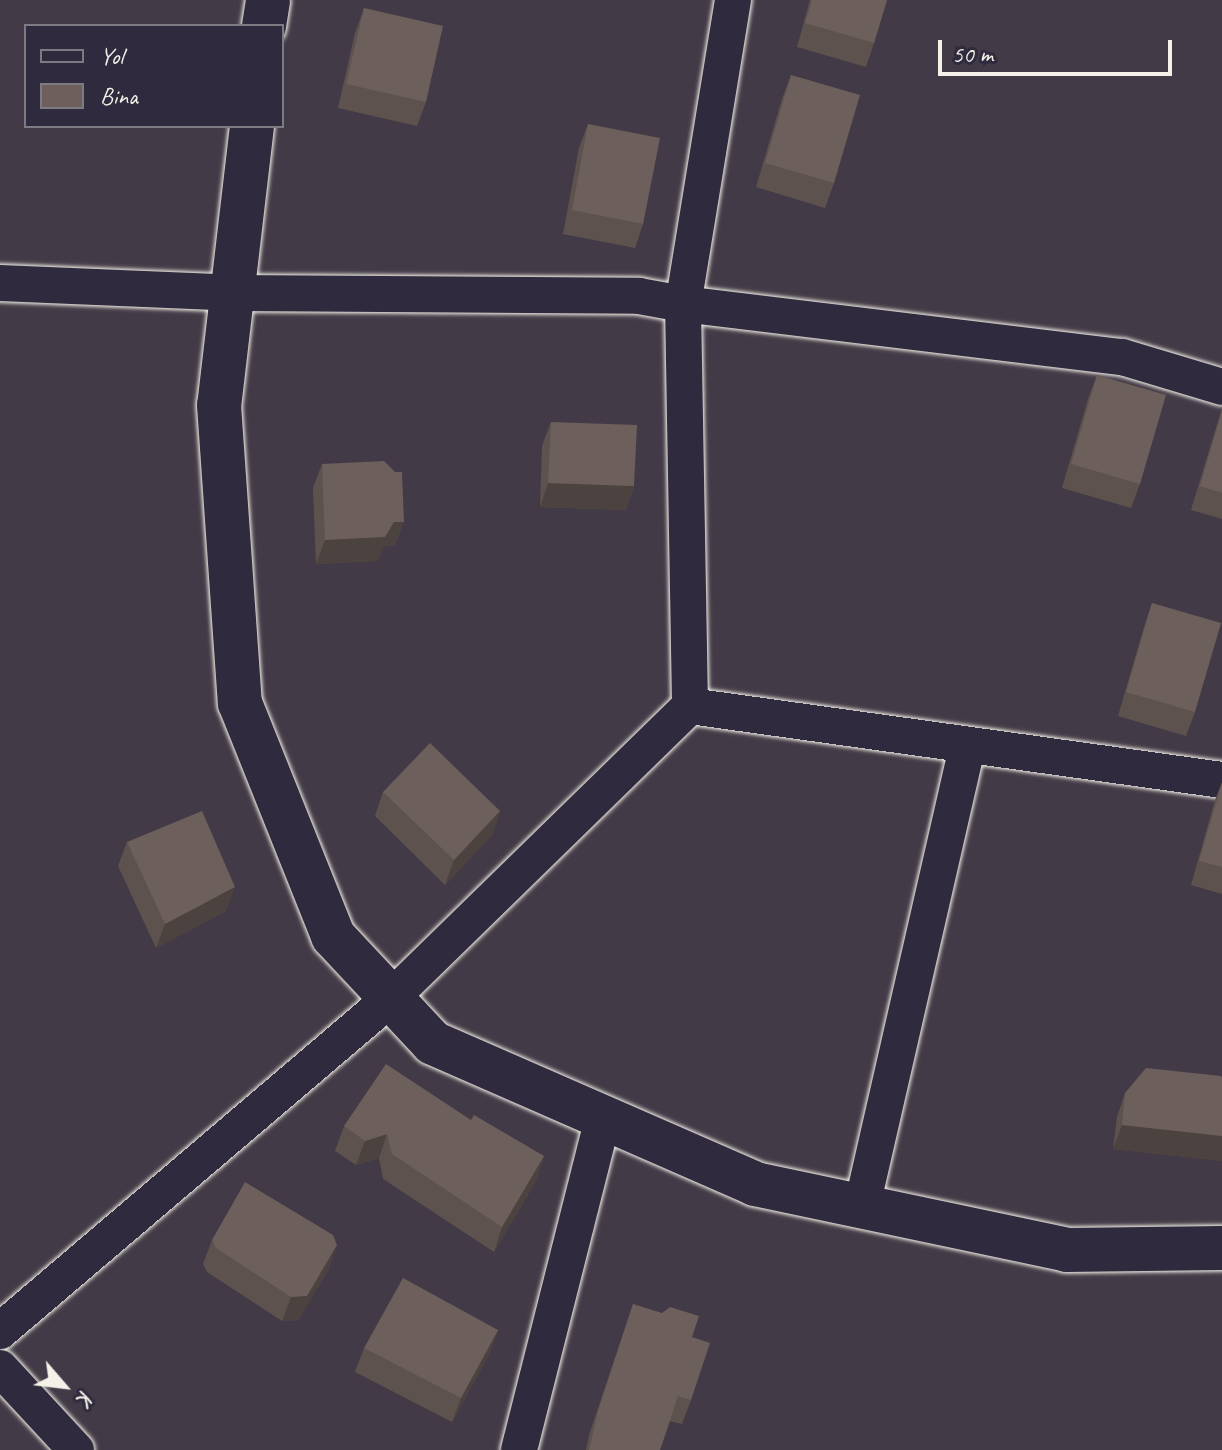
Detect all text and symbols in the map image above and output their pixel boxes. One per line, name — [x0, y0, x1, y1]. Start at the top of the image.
legend — [24, 24, 284, 128]
scale bar — [942, 24, 1176, 74]
text: 50 m — [952, 39, 993, 69]
text: Yol — [100, 41, 123, 71]
text: Bina — [100, 81, 138, 111]
north arrow — [24, 1346, 104, 1426]
text: K — [70, 1386, 100, 1409]

